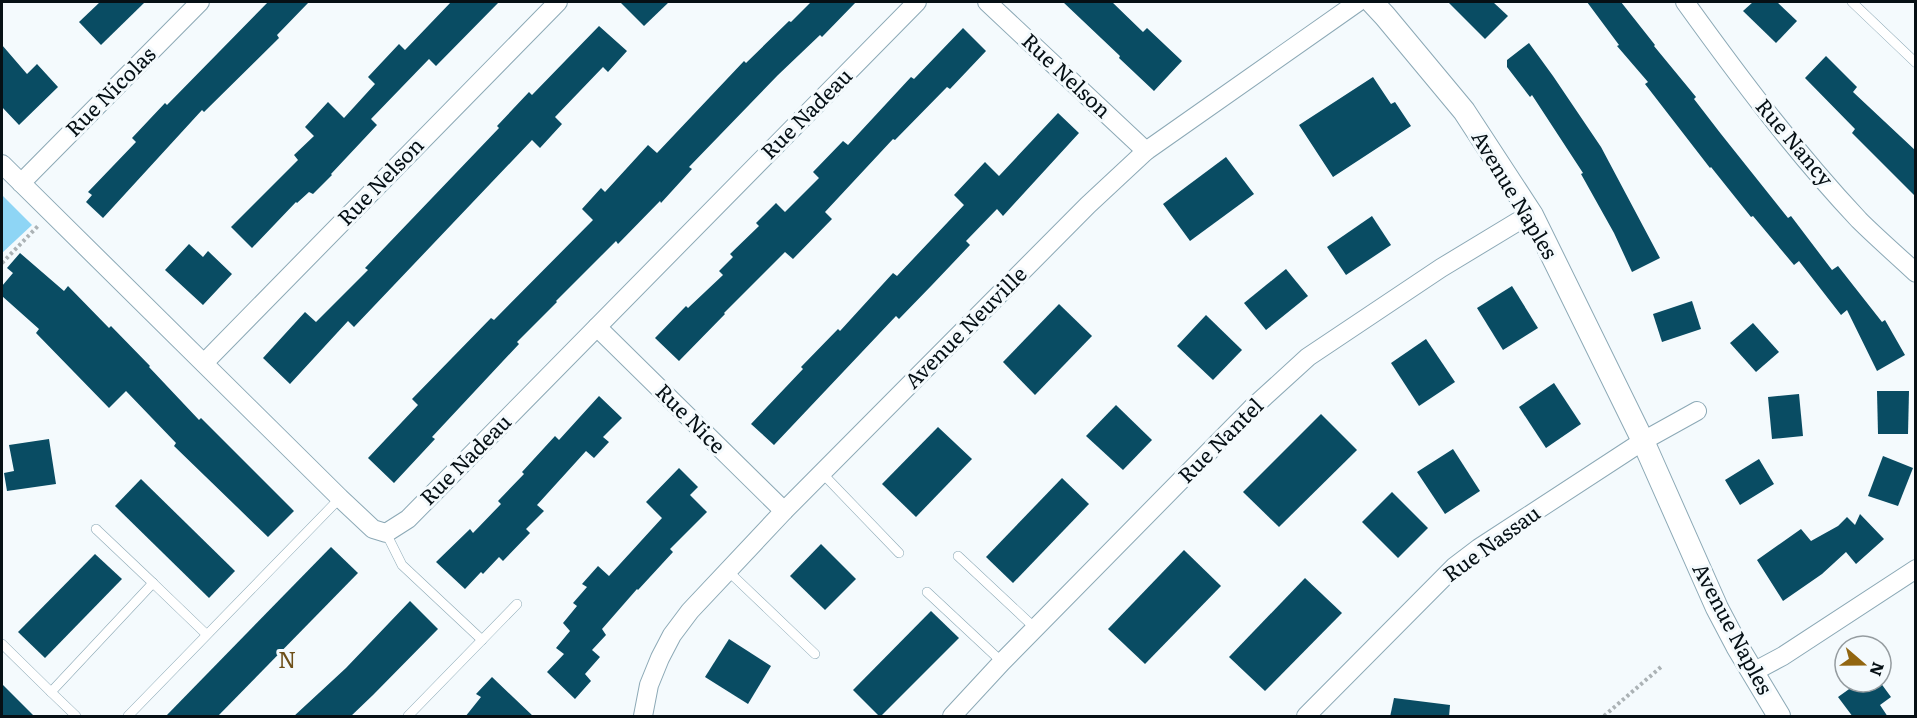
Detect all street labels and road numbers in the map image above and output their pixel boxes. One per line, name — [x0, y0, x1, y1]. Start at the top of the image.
street label: Rue Nelson — [1016, 25, 1119, 124]
street label: Rue Nicolas — [57, 38, 161, 142]
street label: Rue Nadeau — [753, 60, 858, 165]
street label: Rue Nancy — [1750, 91, 1843, 193]
street label: Avenue Naples — [1465, 124, 1567, 264]
street label: Rue Nelson — [329, 129, 429, 231]
street label: Avenue Neuville — [896, 258, 1033, 394]
street label: Rue Nice — [650, 375, 734, 459]
street label: Rue Nantel — [1170, 390, 1269, 489]
street label: Rue Nadeau — [412, 406, 517, 511]
street label: Rue Nassau — [1436, 496, 1546, 588]
street label: Avenue Naples — [1686, 557, 1782, 699]

